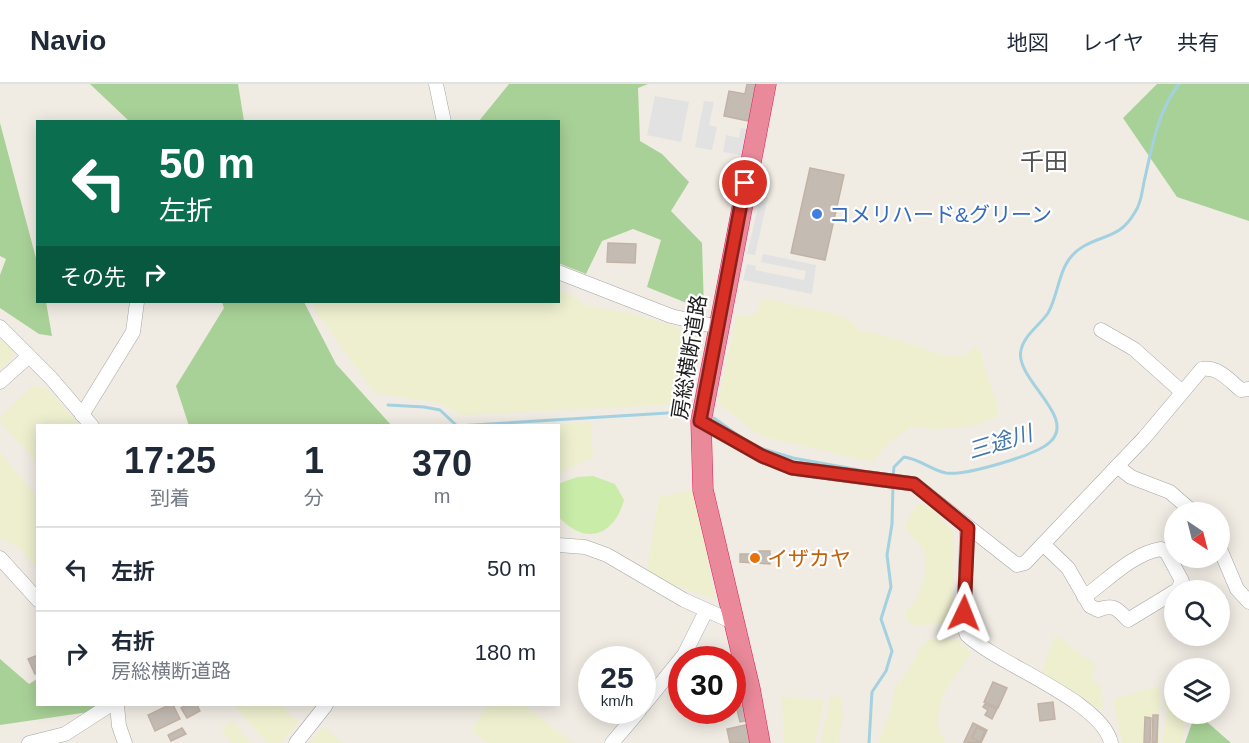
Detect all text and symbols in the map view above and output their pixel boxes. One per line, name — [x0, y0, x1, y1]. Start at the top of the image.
text: Navio — [30, 25, 106, 56]
text: 地図 — [1007, 31, 1049, 54]
text: レイヤ — [1082, 31, 1144, 54]
text: 共有 — [1177, 31, 1219, 54]
text: 50 m — [159, 140, 255, 187]
icon: left — [60, 144, 138, 222]
district label: 千田 — [1020, 148, 1068, 175]
pin — [719, 157, 770, 208]
icon: arrive — [728, 166, 761, 199]
text: 左折 — [159, 196, 213, 226]
place label: コメリハード&グリーン — [829, 203, 1052, 226]
marker: コメリハード&グリーン — [810, 207, 824, 221]
icon: right — [138, 258, 171, 291]
text: その先 — [60, 265, 126, 290]
street label: 房総横断道路 — [668, 293, 710, 421]
water label: 三途川 — [965, 420, 1037, 464]
text: 17:25 — [124, 440, 216, 481]
text: 1 — [304, 440, 324, 481]
text: 370 — [412, 443, 472, 484]
text: m — [434, 485, 450, 507]
text: 到着 — [150, 487, 190, 509]
text: 分 — [304, 487, 324, 509]
north arrow — [1164, 502, 1230, 568]
map controls — [1164, 502, 1230, 724]
place label: イザカヤ — [767, 547, 851, 570]
marker: イザカヤ — [748, 551, 762, 565]
icon: left — [60, 553, 93, 586]
text: 50 m — [487, 556, 536, 581]
text: 左折 — [111, 559, 155, 584]
button: search — [1164, 580, 1230, 646]
position arrow — [932, 581, 996, 645]
text: 右折 — [111, 629, 155, 654]
icon: right — [60, 637, 93, 670]
text: 180 m — [475, 640, 536, 665]
speed limit sign: 30 — [668, 646, 746, 724]
button: layers — [1164, 658, 1230, 724]
text: 房総横断道路 — [111, 660, 231, 682]
text: 25 — [600, 661, 634, 694]
text: km/h — [601, 692, 633, 709]

